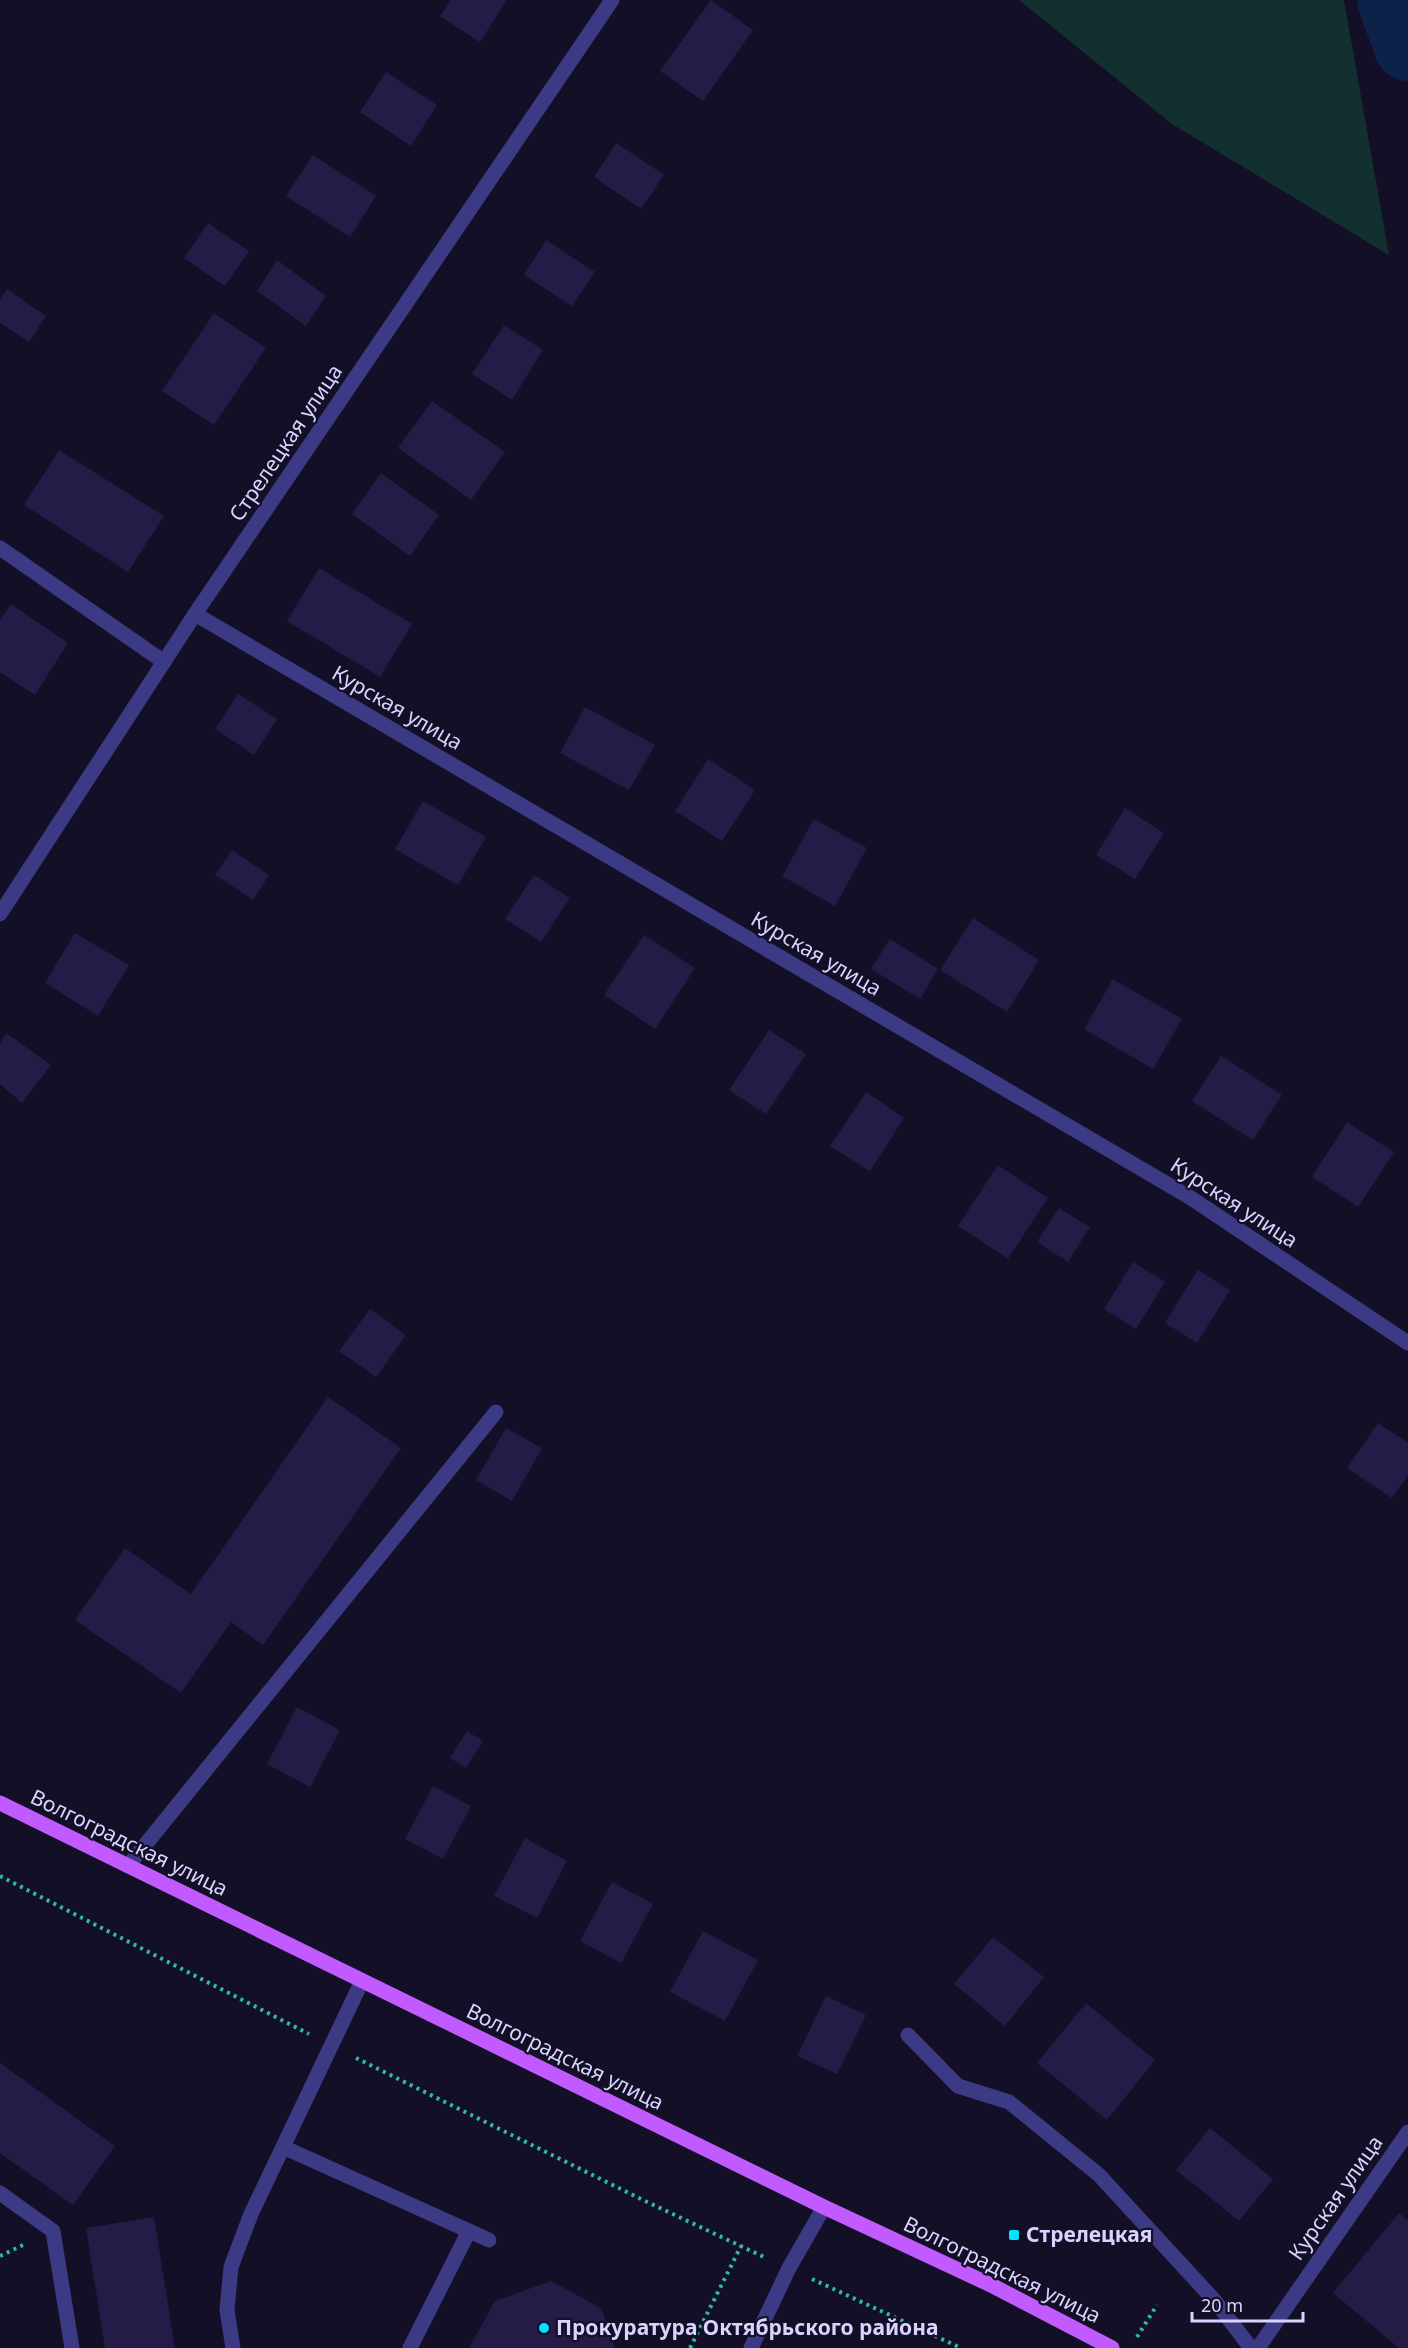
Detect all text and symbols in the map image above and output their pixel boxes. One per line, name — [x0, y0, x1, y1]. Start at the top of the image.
street label: Стрелецкая улица — [222, 358, 348, 526]
street label: Курская улица — [327, 658, 468, 756]
street label: Курская улица — [746, 904, 887, 1002]
street label: Курская улица — [1166, 1151, 1303, 1254]
street label: Волгоградская улица — [26, 1782, 233, 1902]
street label: Волгоградская улица — [462, 1996, 669, 2116]
street label: Курская улица — [1282, 2129, 1389, 2265]
street label: Волгоградская улица — [899, 2209, 1106, 2329]
place label: Стрелецкая — [1026, 2220, 1152, 2248]
marker: Стрелецкая — [1007, 2228, 1021, 2242]
scale bar — [1192, 2285, 1303, 2323]
text: 20 m — [1201, 2293, 1243, 2317]
place label: Прокуратура Октябрьского района — [556, 2313, 938, 2341]
marker: Прокуратура Октябрьского района — [537, 2321, 551, 2335]

